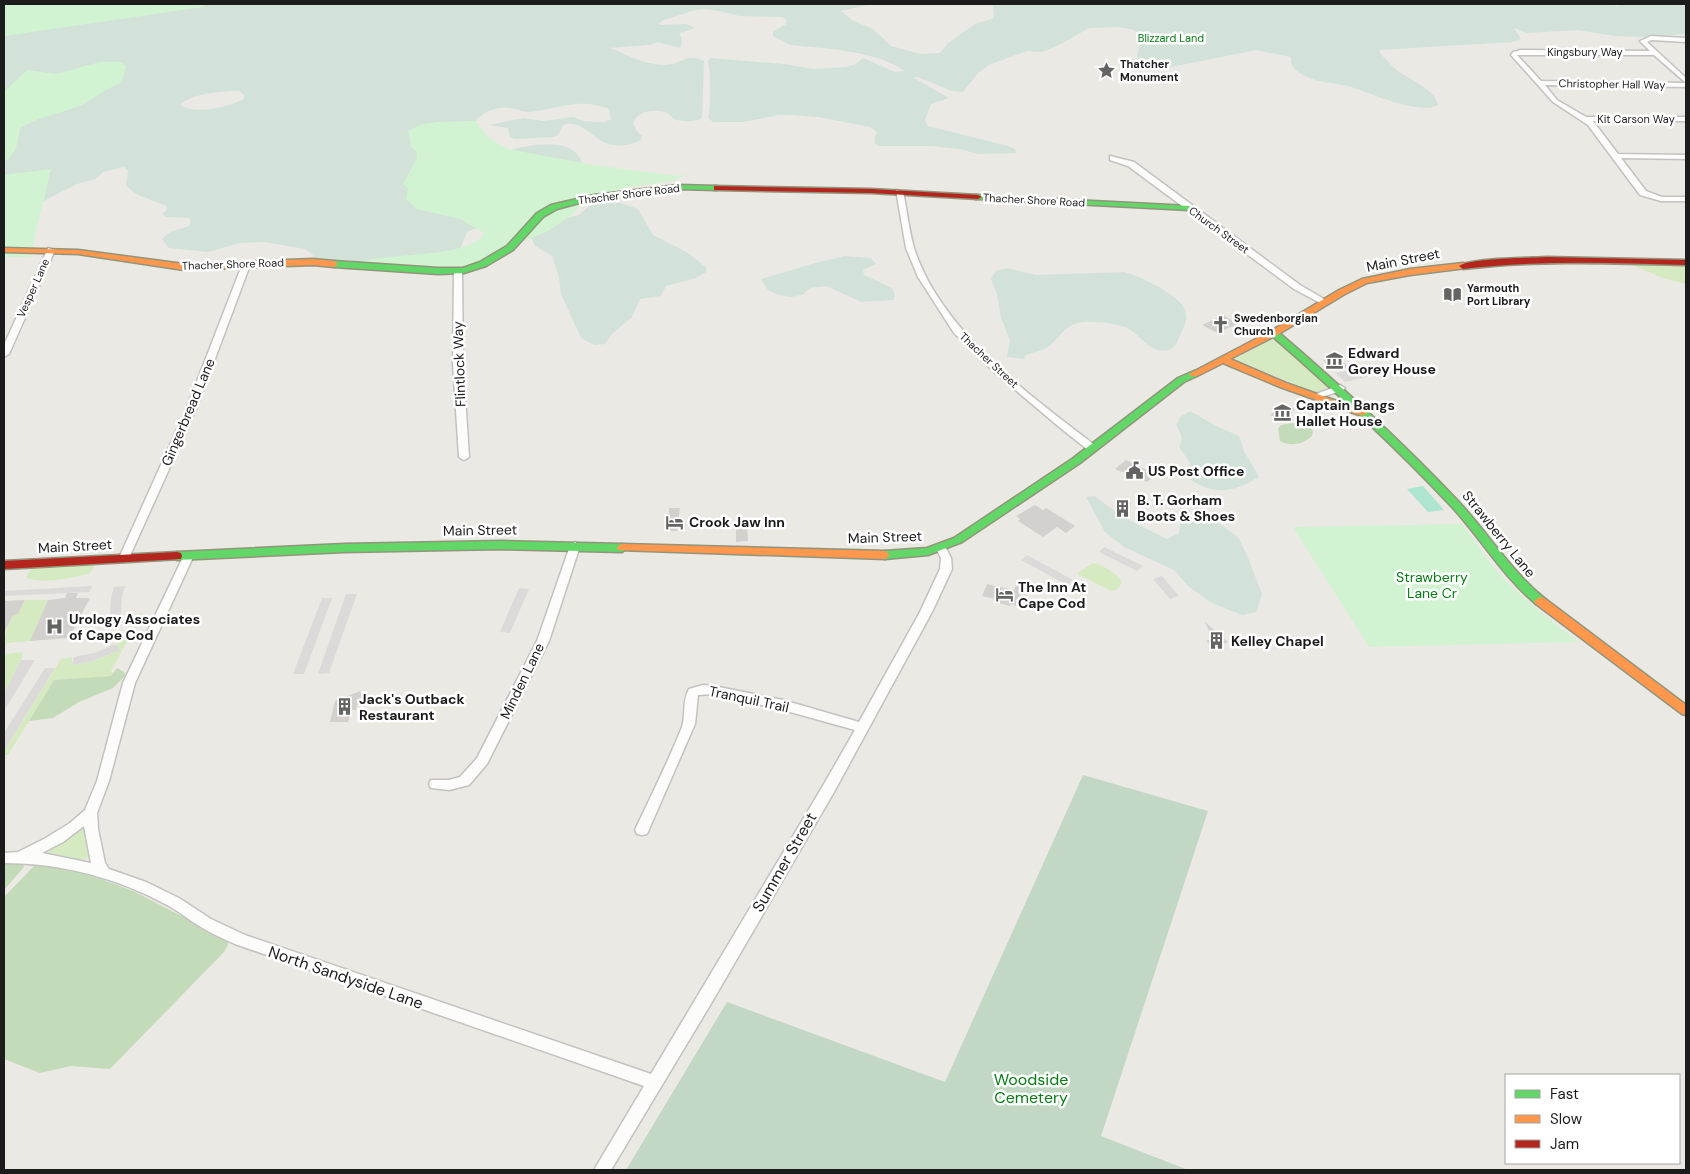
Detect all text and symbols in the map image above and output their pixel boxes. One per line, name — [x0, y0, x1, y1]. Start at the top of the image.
park label: Blizzard Land — [1138, 31, 1204, 45]
street label: Kingsbury Way — [1547, 45, 1623, 59]
place label: Thatcher Monument — [1120, 57, 1179, 84]
place icon: Thatcher Monument — [1096, 60, 1116, 80]
street label: Christopher Hall Way — [1559, 76, 1665, 92]
street label: Kit Carson Way — [1597, 112, 1675, 126]
street label: Thacher Shore Road — [577, 181, 681, 207]
street label: Thacher Shore Road — [983, 190, 1086, 210]
street label: Church Street — [1186, 203, 1252, 257]
street label: Main Street — [1365, 244, 1441, 276]
street label: Thacher Shore Road — [182, 255, 284, 273]
street label: Vesper Lane — [14, 256, 52, 320]
place label: Yarmouth Port Library — [1467, 281, 1531, 308]
library icon: Yarmouth Port Library — [1443, 284, 1463, 304]
place label: Swedenborgian Church — [1234, 311, 1318, 338]
church icon: Swedenborgian Church — [1210, 314, 1230, 334]
street label: Flintlock Way — [449, 321, 469, 407]
street label: Thacher Street — [957, 329, 1021, 391]
place label: Edward Gorey House — [1348, 344, 1436, 378]
museum icon: Edward Gorey House — [1324, 351, 1344, 371]
street label: Gingerbread Lane — [157, 355, 219, 469]
place label: Captain Bangs Hallet House — [1296, 396, 1395, 430]
museum icon: Captain Bangs Hallet House — [1272, 403, 1292, 423]
public building icon: US Post Office — [1124, 461, 1144, 481]
place label: US Post Office — [1148, 462, 1244, 480]
street label: Strawberry Lane — [1458, 487, 1540, 581]
place label: B. T. Gorham Boots & Shoes — [1137, 491, 1235, 525]
building icon: B. T. Gorham Boots & Shoes — [1113, 498, 1133, 518]
hotel icon: Crook Jaw Inn — [665, 512, 685, 532]
place label: Crook Jaw Inn — [689, 513, 785, 531]
street label: Main Street — [443, 520, 517, 540]
street label: Main Street — [848, 527, 922, 547]
street label: Main Street — [37, 535, 113, 557]
park label: Strawberry Lane Cr — [1396, 568, 1468, 602]
place label: The Inn At Cape Cod — [1018, 578, 1086, 612]
hotel icon: The Inn At Cape Cod — [994, 585, 1014, 605]
place label: Urology Associates of Cape Cod — [69, 610, 200, 644]
hospital icon: Urology Associates of Cape Cod — [45, 617, 65, 637]
building icon: Kelley Chapel — [1207, 631, 1227, 651]
place label: Kelley Chapel — [1231, 632, 1324, 650]
street label: Minden Lane — [496, 640, 548, 722]
street label: Tranquil Trail — [707, 682, 791, 716]
place label: Jack's Outback Restaurant — [359, 690, 465, 724]
building icon: Jack's Outback Restaurant — [335, 697, 355, 717]
street label: Summer Street — [747, 809, 821, 916]
street label: North Sandyside Lane — [266, 941, 426, 1014]
park label: Woodside Cemetery — [994, 1069, 1068, 1108]
legend — [1505, 1074, 1680, 1164]
text: Fast — [1550, 1084, 1579, 1104]
text: Slow — [1550, 1109, 1583, 1129]
text: Jam — [1550, 1134, 1579, 1154]

